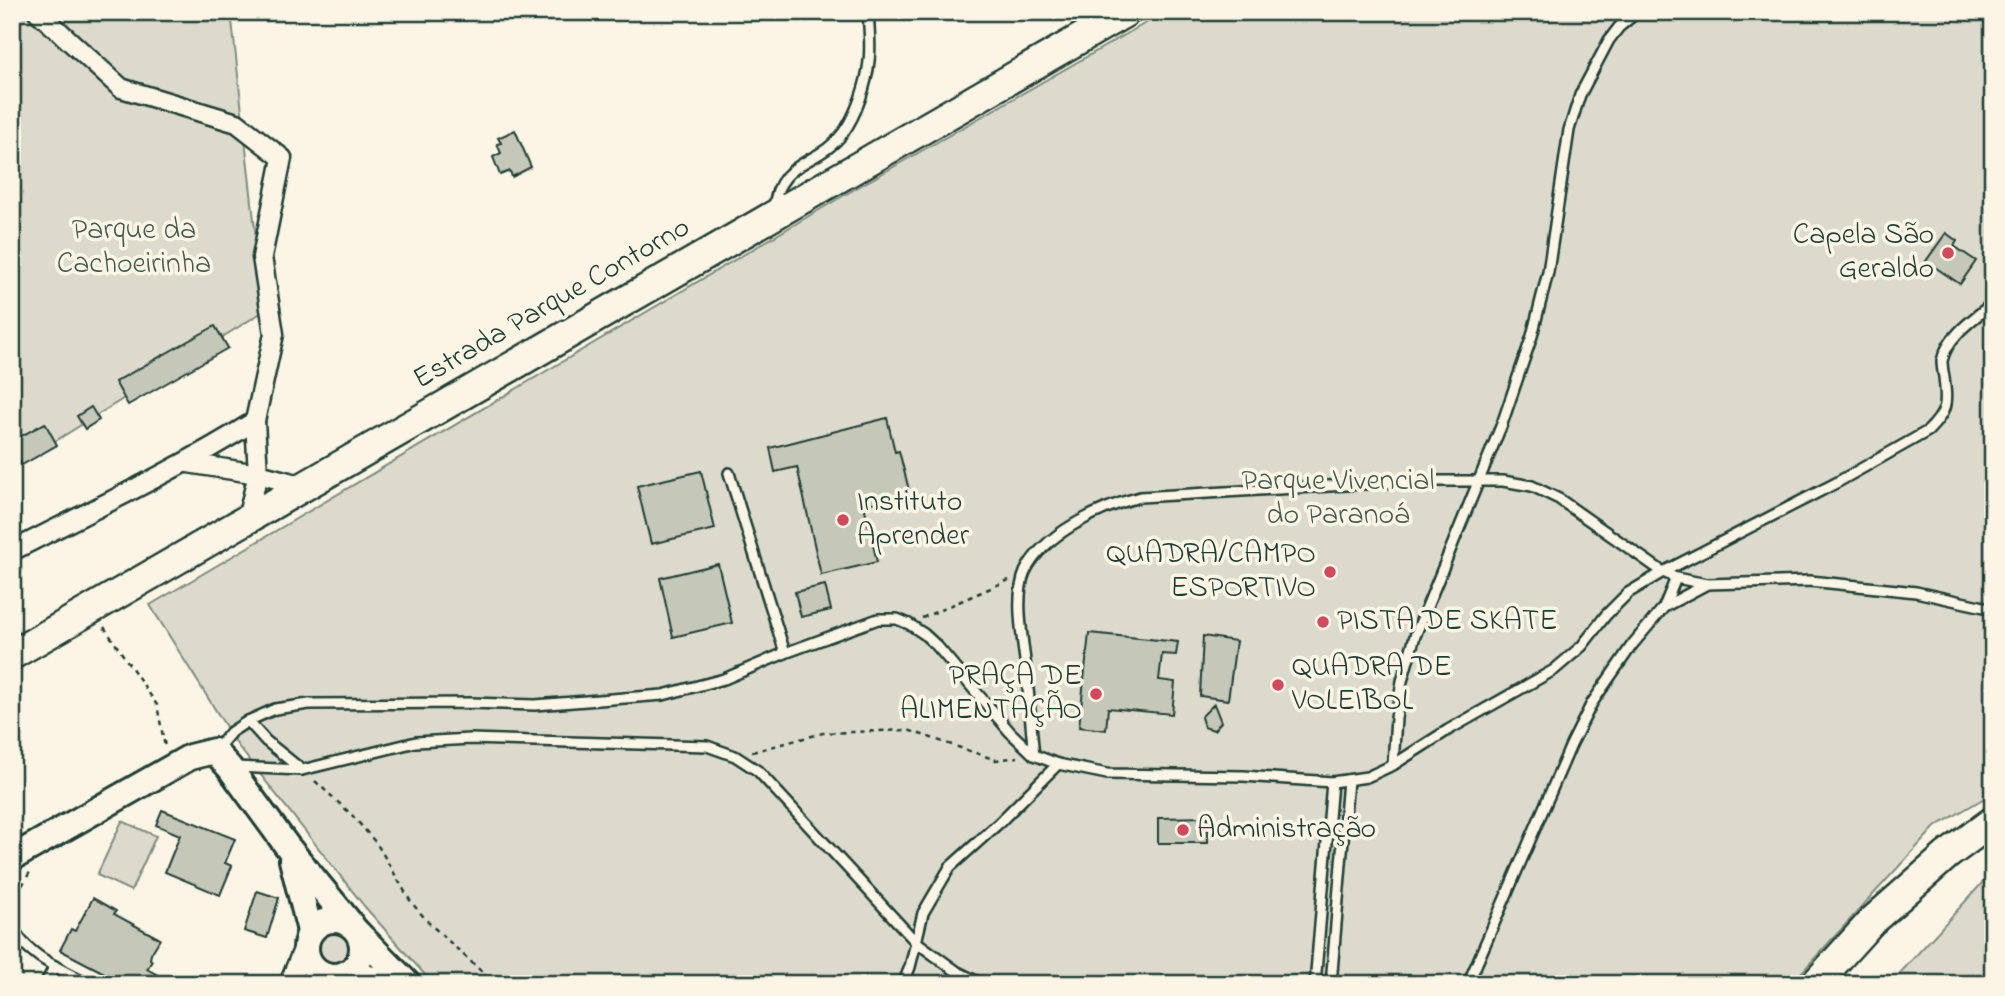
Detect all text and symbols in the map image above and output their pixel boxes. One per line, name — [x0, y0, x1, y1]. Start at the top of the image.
street label: Estrada Parque Contorno — [405, 207, 699, 401]
park label: Parque da Cachoeirinha — [57, 209, 211, 287]
place label: Capela São Geraldo — [1793, 214, 1934, 292]
marker: Capela São Geraldo — [1940, 245, 1956, 261]
park label: Parque Vivencial do Paranoá — [1241, 460, 1435, 538]
place label: Instituto Aprender — [857, 481, 970, 559]
marker: Instituto Aprender — [835, 512, 851, 528]
place label: QUADRA/CAMPO ESPORTIVO — [1106, 533, 1316, 611]
marker: QUADRA/CAMPO ESPORTIVO — [1322, 564, 1338, 580]
place label: PISTA DE SKATE — [1337, 600, 1557, 644]
marker: PISTA DE SKATE — [1315, 614, 1331, 630]
place label: QUADRA DE VOLEIBOL — [1291, 646, 1452, 724]
place label: PRAÇA DE ALIMENTAÇÃO — [900, 655, 1082, 733]
marker: QUADRA DE VOLEIBOL — [1270, 677, 1286, 693]
marker: PRAÇA DE ALIMENTAÇÃO — [1088, 686, 1104, 702]
place label: Administração — [1197, 808, 1376, 852]
marker: Administração — [1175, 822, 1191, 838]

